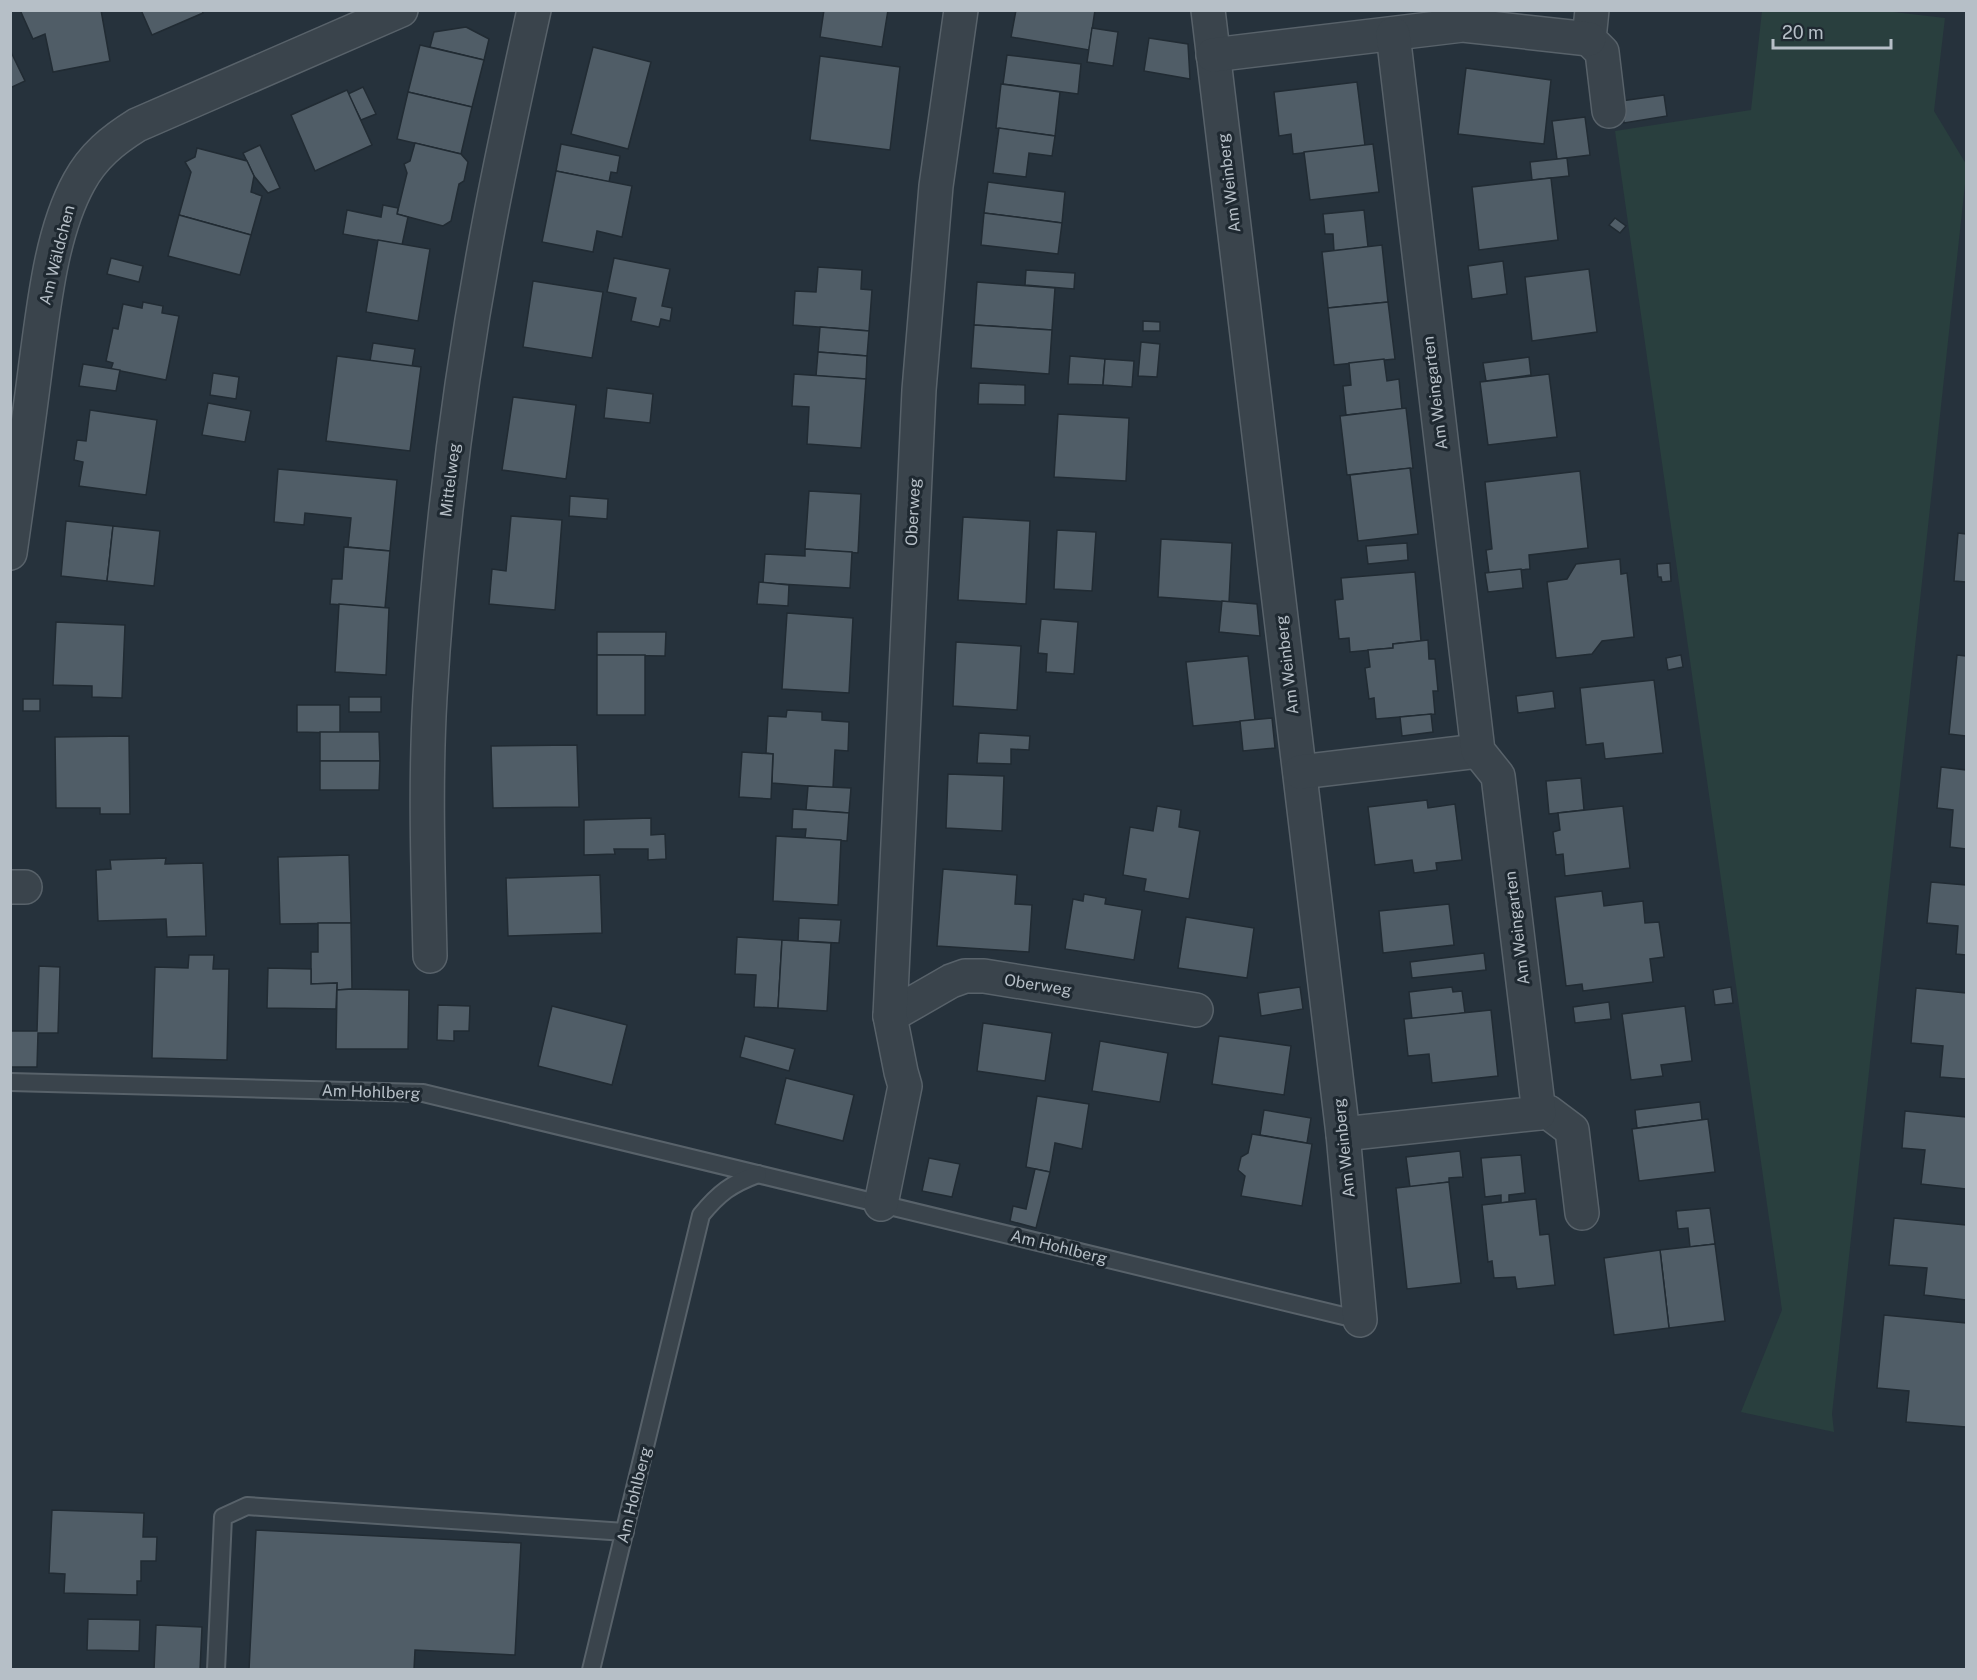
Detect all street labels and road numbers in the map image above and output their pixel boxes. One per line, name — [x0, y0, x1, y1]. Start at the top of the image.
street label: Am Weinberg — [1213, 132, 1245, 234]
street label: Am Wäldchen — [35, 203, 79, 307]
street label: Am Weingarten — [1419, 335, 1451, 451]
street label: Mittelweg — [436, 442, 464, 518]
street label: Oberweg — [902, 478, 924, 546]
street label: Am Weinberg — [1271, 614, 1303, 716]
street label: Am Weingarten — [1501, 870, 1533, 986]
street label: Oberweg — [1003, 970, 1073, 1000]
street label: Am Hohlberg — [321, 1081, 421, 1103]
street label: Am Weinberg — [1329, 1097, 1359, 1199]
street label: Am Hohlberg — [1009, 1226, 1109, 1268]
street label: Am Hohlberg — [613, 1445, 655, 1545]

